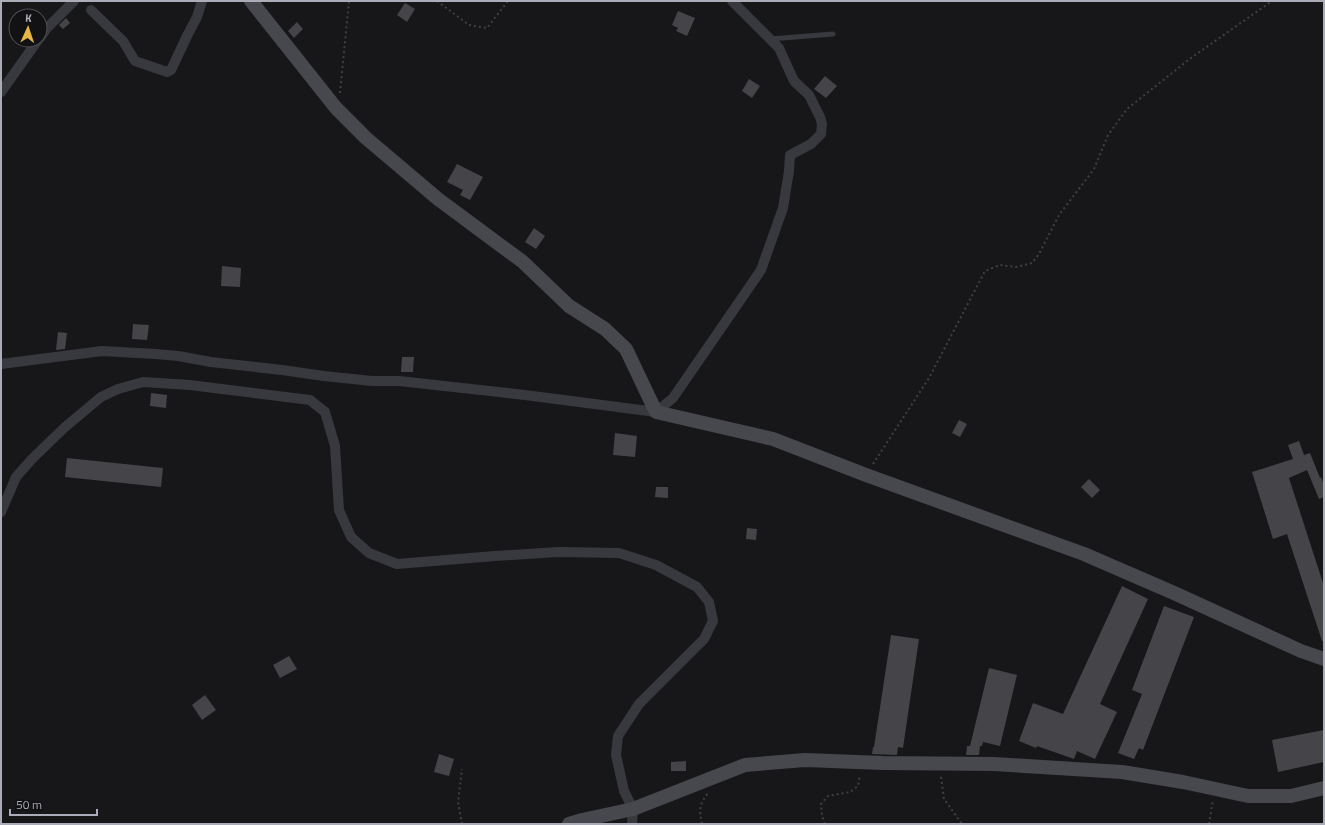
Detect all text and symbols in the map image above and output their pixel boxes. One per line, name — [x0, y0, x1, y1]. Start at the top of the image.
north arrow — [8, 8, 48, 48]
text: K — [25, 10, 33, 26]
scale bar — [10, 791, 97, 817]
text: 50 m — [16, 795, 42, 814]

